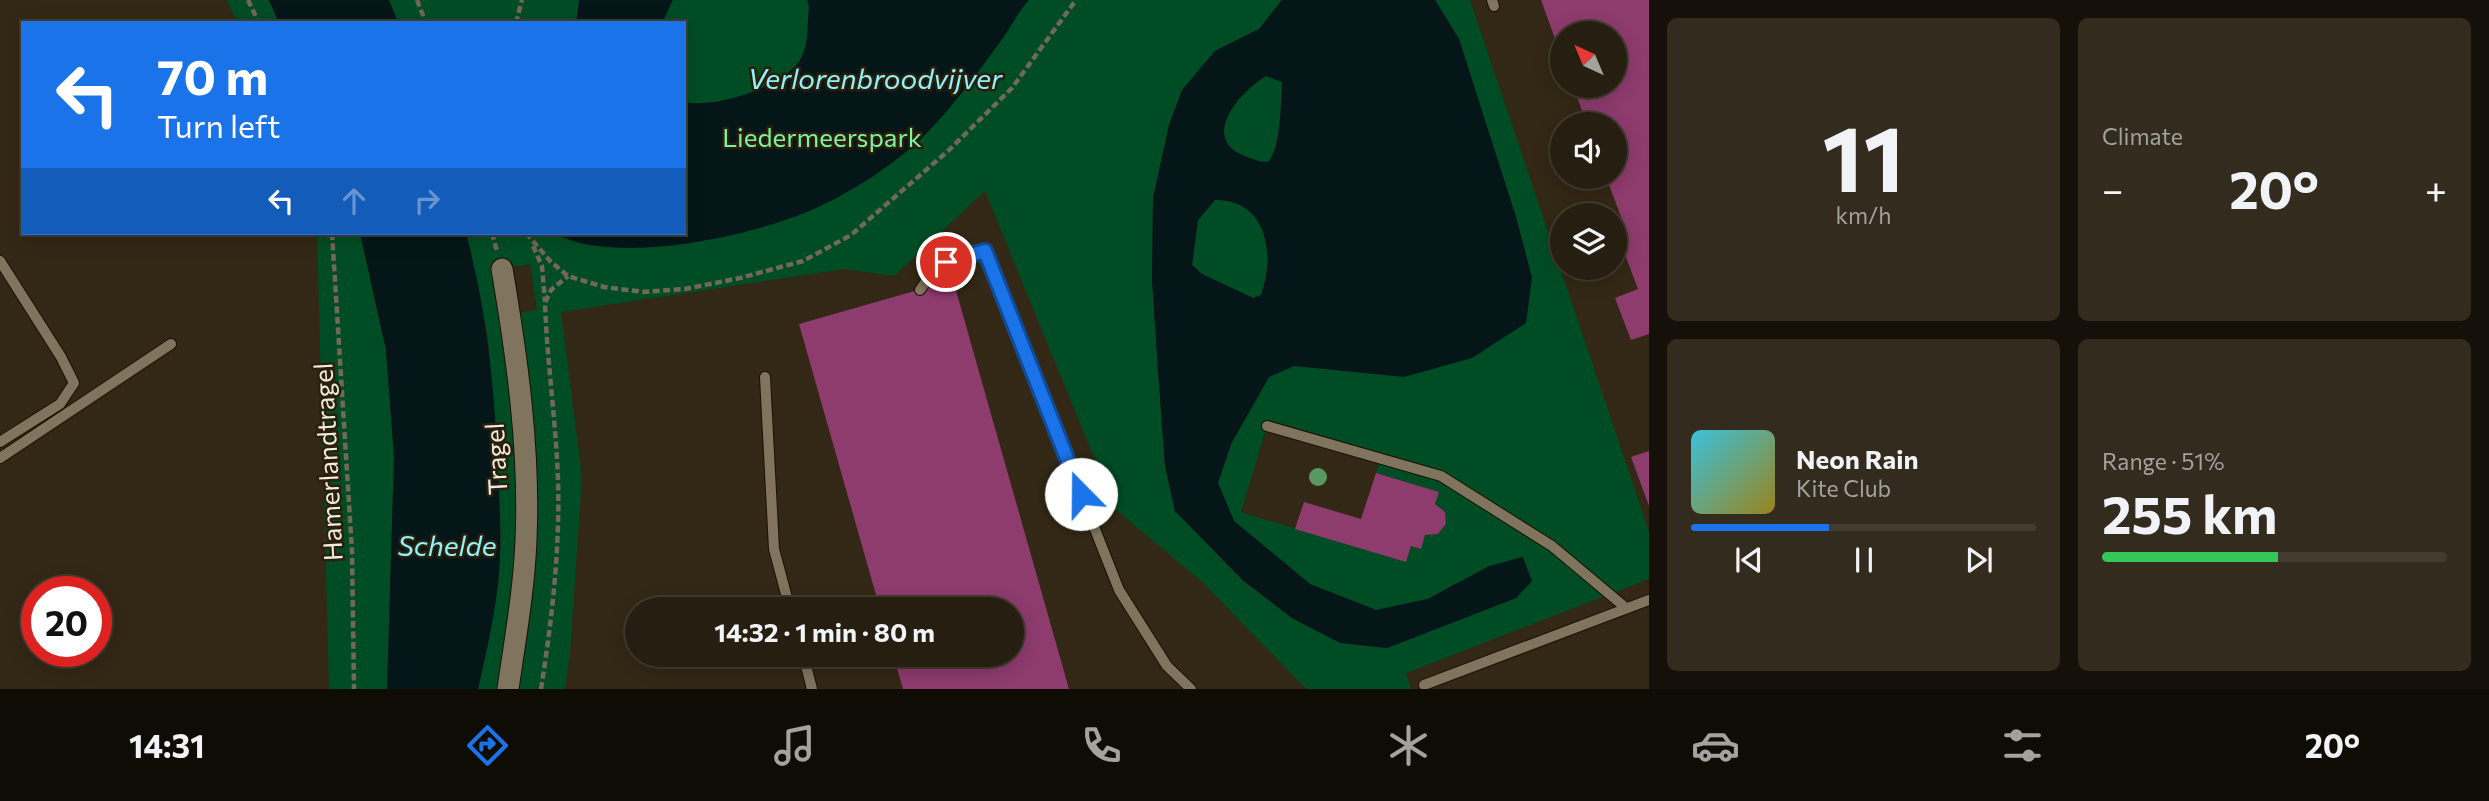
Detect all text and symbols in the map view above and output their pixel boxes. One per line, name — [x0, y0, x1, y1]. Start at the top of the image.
north arrow — [1550, 21, 1628, 98]
map controls — [1550, 21, 1627, 280]
text: 70 m — [157, 45, 268, 105]
icon: left — [42, 49, 133, 140]
water label: Verlorenbroodvijver — [748, 61, 1003, 95]
text: 11 — [1822, 99, 1905, 211]
text: Turn left — [157, 105, 281, 145]
button: sound — [1550, 112, 1627, 189]
park label: Liedermeerspark — [722, 121, 922, 152]
text: Climate — [2102, 122, 2183, 150]
text: 20° — [2229, 156, 2319, 220]
text: − — [2102, 165, 2124, 212]
text: + — [2425, 165, 2447, 212]
icon: left — [262, 182, 300, 220]
icon: ahead — [335, 182, 373, 220]
icon: right — [408, 182, 446, 220]
text: km/h — [1836, 201, 1891, 229]
button: layers — [1550, 203, 1627, 280]
pin — [916, 232, 976, 292]
icon: arrive — [927, 243, 965, 281]
street label: Hamerlandtragel — [306, 362, 348, 562]
street label: Tragel — [478, 422, 512, 496]
text: Neon Rain — [1796, 443, 1919, 474]
text: Range · 51% — [2102, 447, 2224, 475]
position arrow — [1044, 457, 1118, 531]
text: Kite Club — [1796, 474, 1891, 502]
text: 255 km — [2102, 481, 2277, 545]
water label: Schelde — [397, 528, 497, 562]
icon: previous — [1730, 541, 1768, 579]
icon: pause — [1845, 541, 1883, 579]
icon: next — [1960, 541, 1998, 579]
speed limit sign: 20 — [21, 576, 112, 667]
text: 14:32 · 1 min · 80 m — [714, 616, 935, 647]
icon: directions — [463, 721, 512, 770]
icon: music — [770, 721, 819, 770]
icon: phone — [1077, 721, 1126, 770]
icon: climate — [1384, 721, 1433, 770]
icon: car — [1691, 721, 1740, 770]
icon: filters — [1998, 721, 2047, 770]
text: 14:31 — [129, 725, 205, 765]
text: 20° — [2305, 725, 2360, 765]

